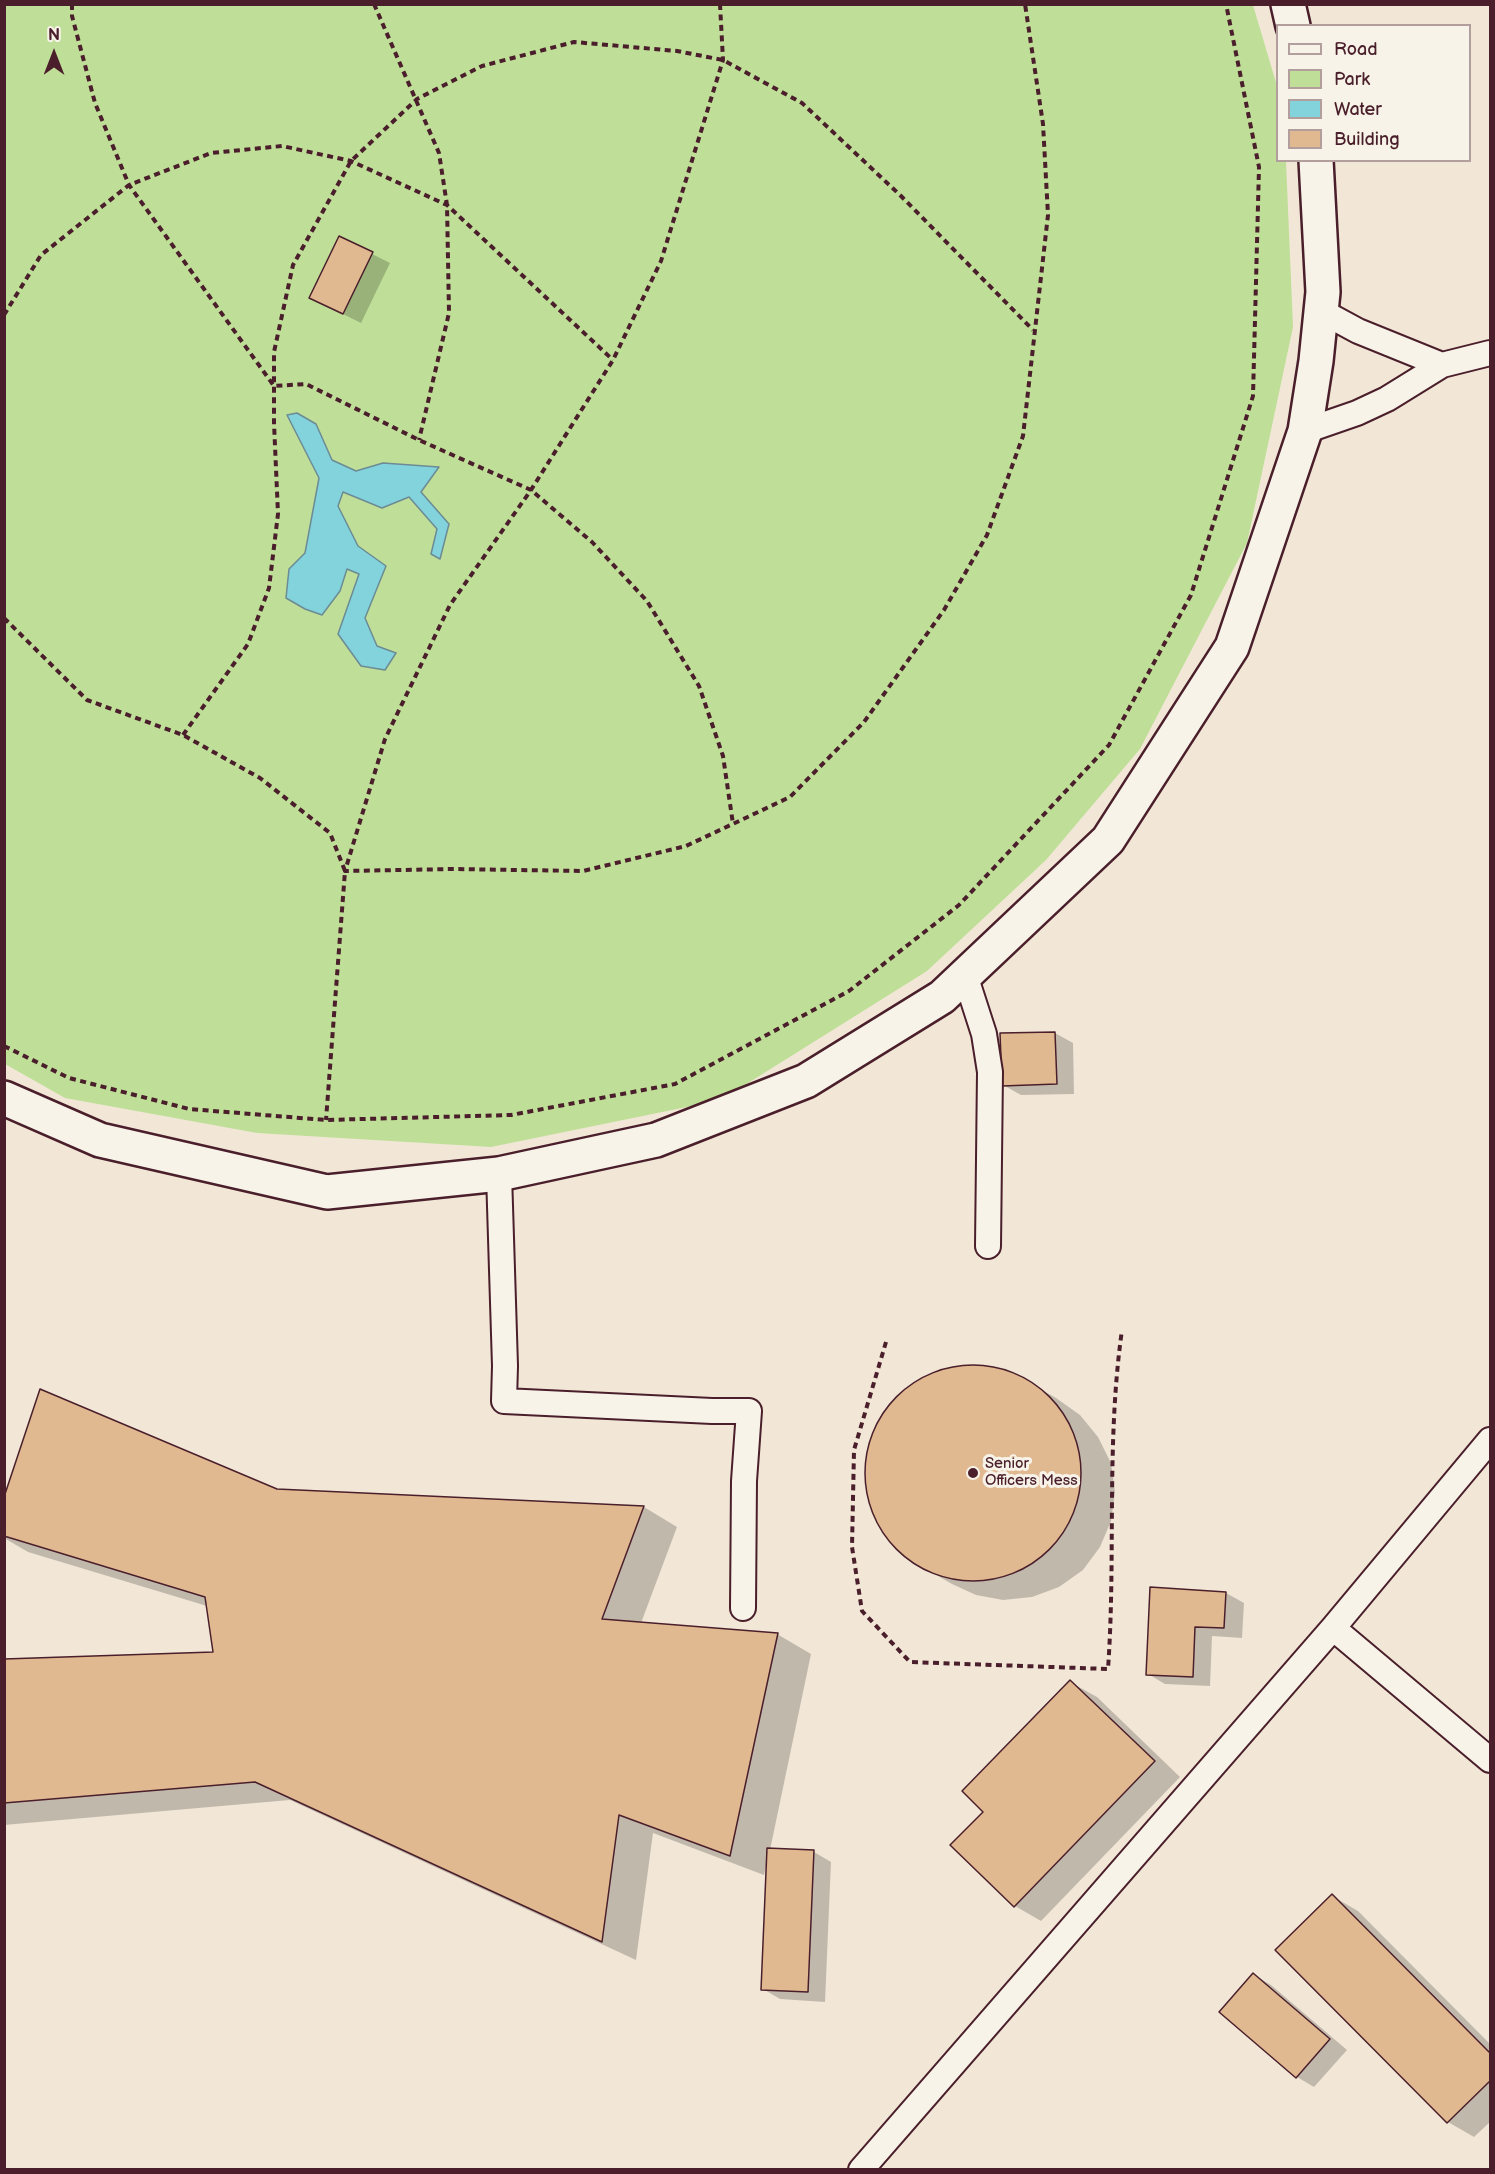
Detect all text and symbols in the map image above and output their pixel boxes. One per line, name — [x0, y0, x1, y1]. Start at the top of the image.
north arrow — [24, 24, 84, 84]
legend — [1276, 24, 1471, 162]
text: N — [48, 26, 60, 45]
text: Road — [1334, 39, 1378, 60]
text: Park — [1334, 69, 1370, 90]
text: Water — [1334, 99, 1382, 120]
text: Building — [1334, 129, 1400, 150]
place label: Senior Officers Mess — [985, 1455, 1078, 1490]
marker: Senior Officers Mess — [966, 1466, 980, 1480]

